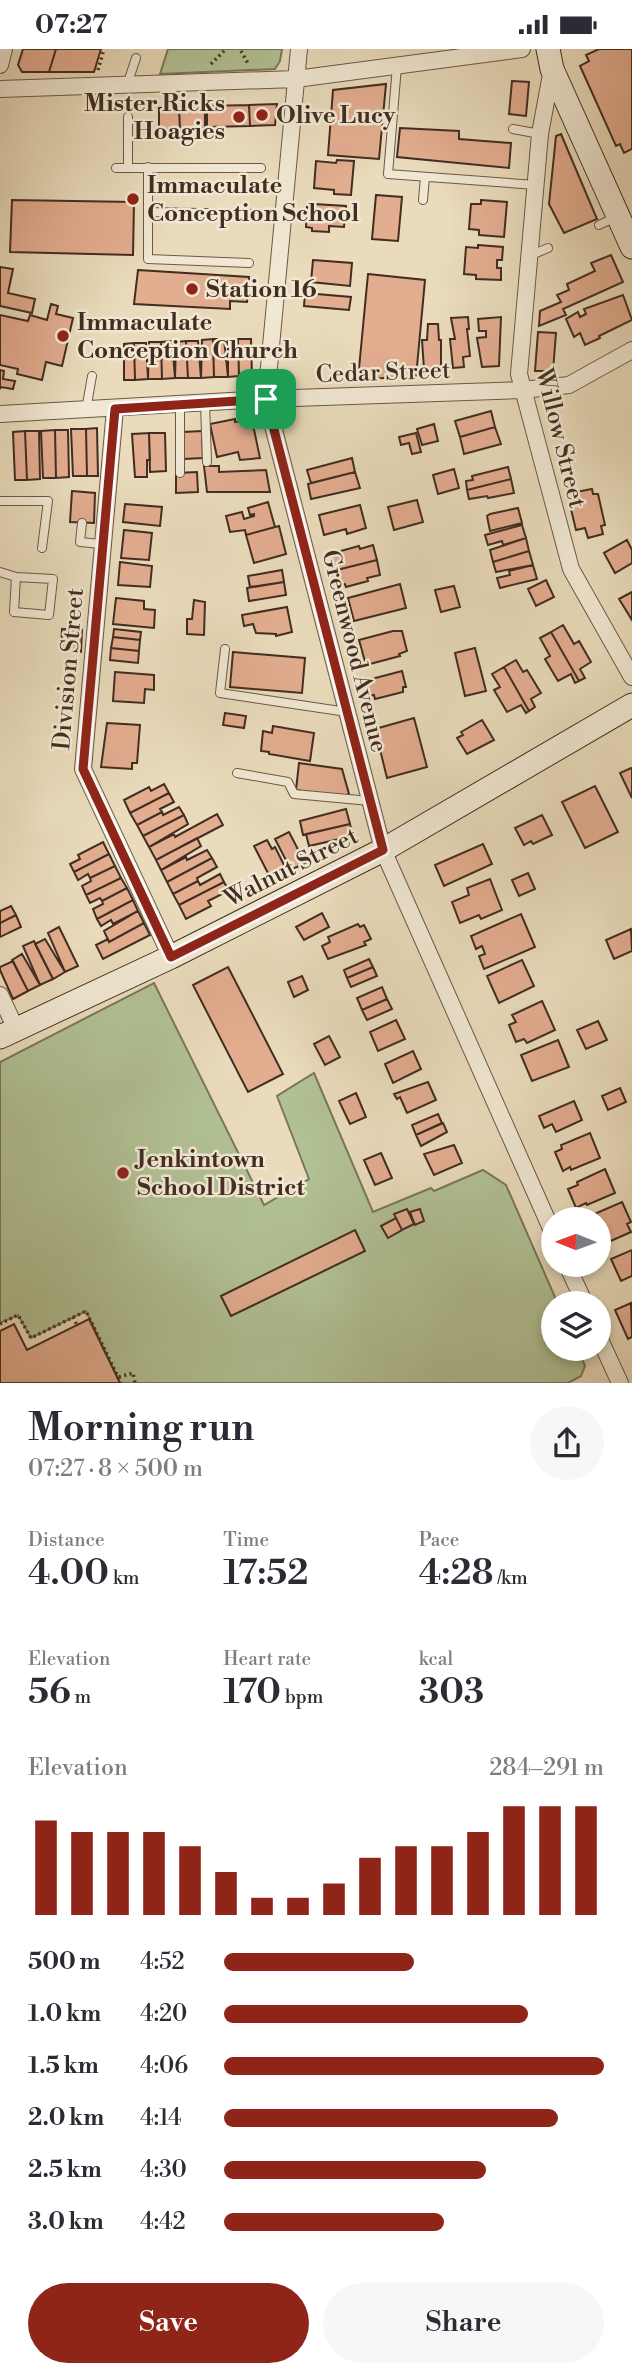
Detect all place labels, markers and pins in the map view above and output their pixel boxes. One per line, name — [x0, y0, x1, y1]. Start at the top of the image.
place label: Mister Ricks Hoagies — [84, 89, 225, 147]
place label: Olive Lucy — [276, 101, 396, 131]
marker: Olive Lucy — [254, 107, 270, 123]
marker: Mister Ricks Hoagies — [231, 109, 247, 125]
place label: Immaculate Conception School — [147, 171, 359, 229]
marker: Immaculate Conception School — [125, 191, 141, 207]
place label: Station 16 — [206, 275, 317, 305]
marker: Station 16 — [184, 281, 200, 297]
place label: Immaculate Conception Church — [77, 308, 298, 366]
marker: Immaculate Conception Church — [55, 328, 71, 344]
pin — [236, 369, 296, 429]
place label: Jenkintown School District — [134, 1145, 305, 1203]
marker: Jenkintown School District — [115, 1165, 131, 1181]

